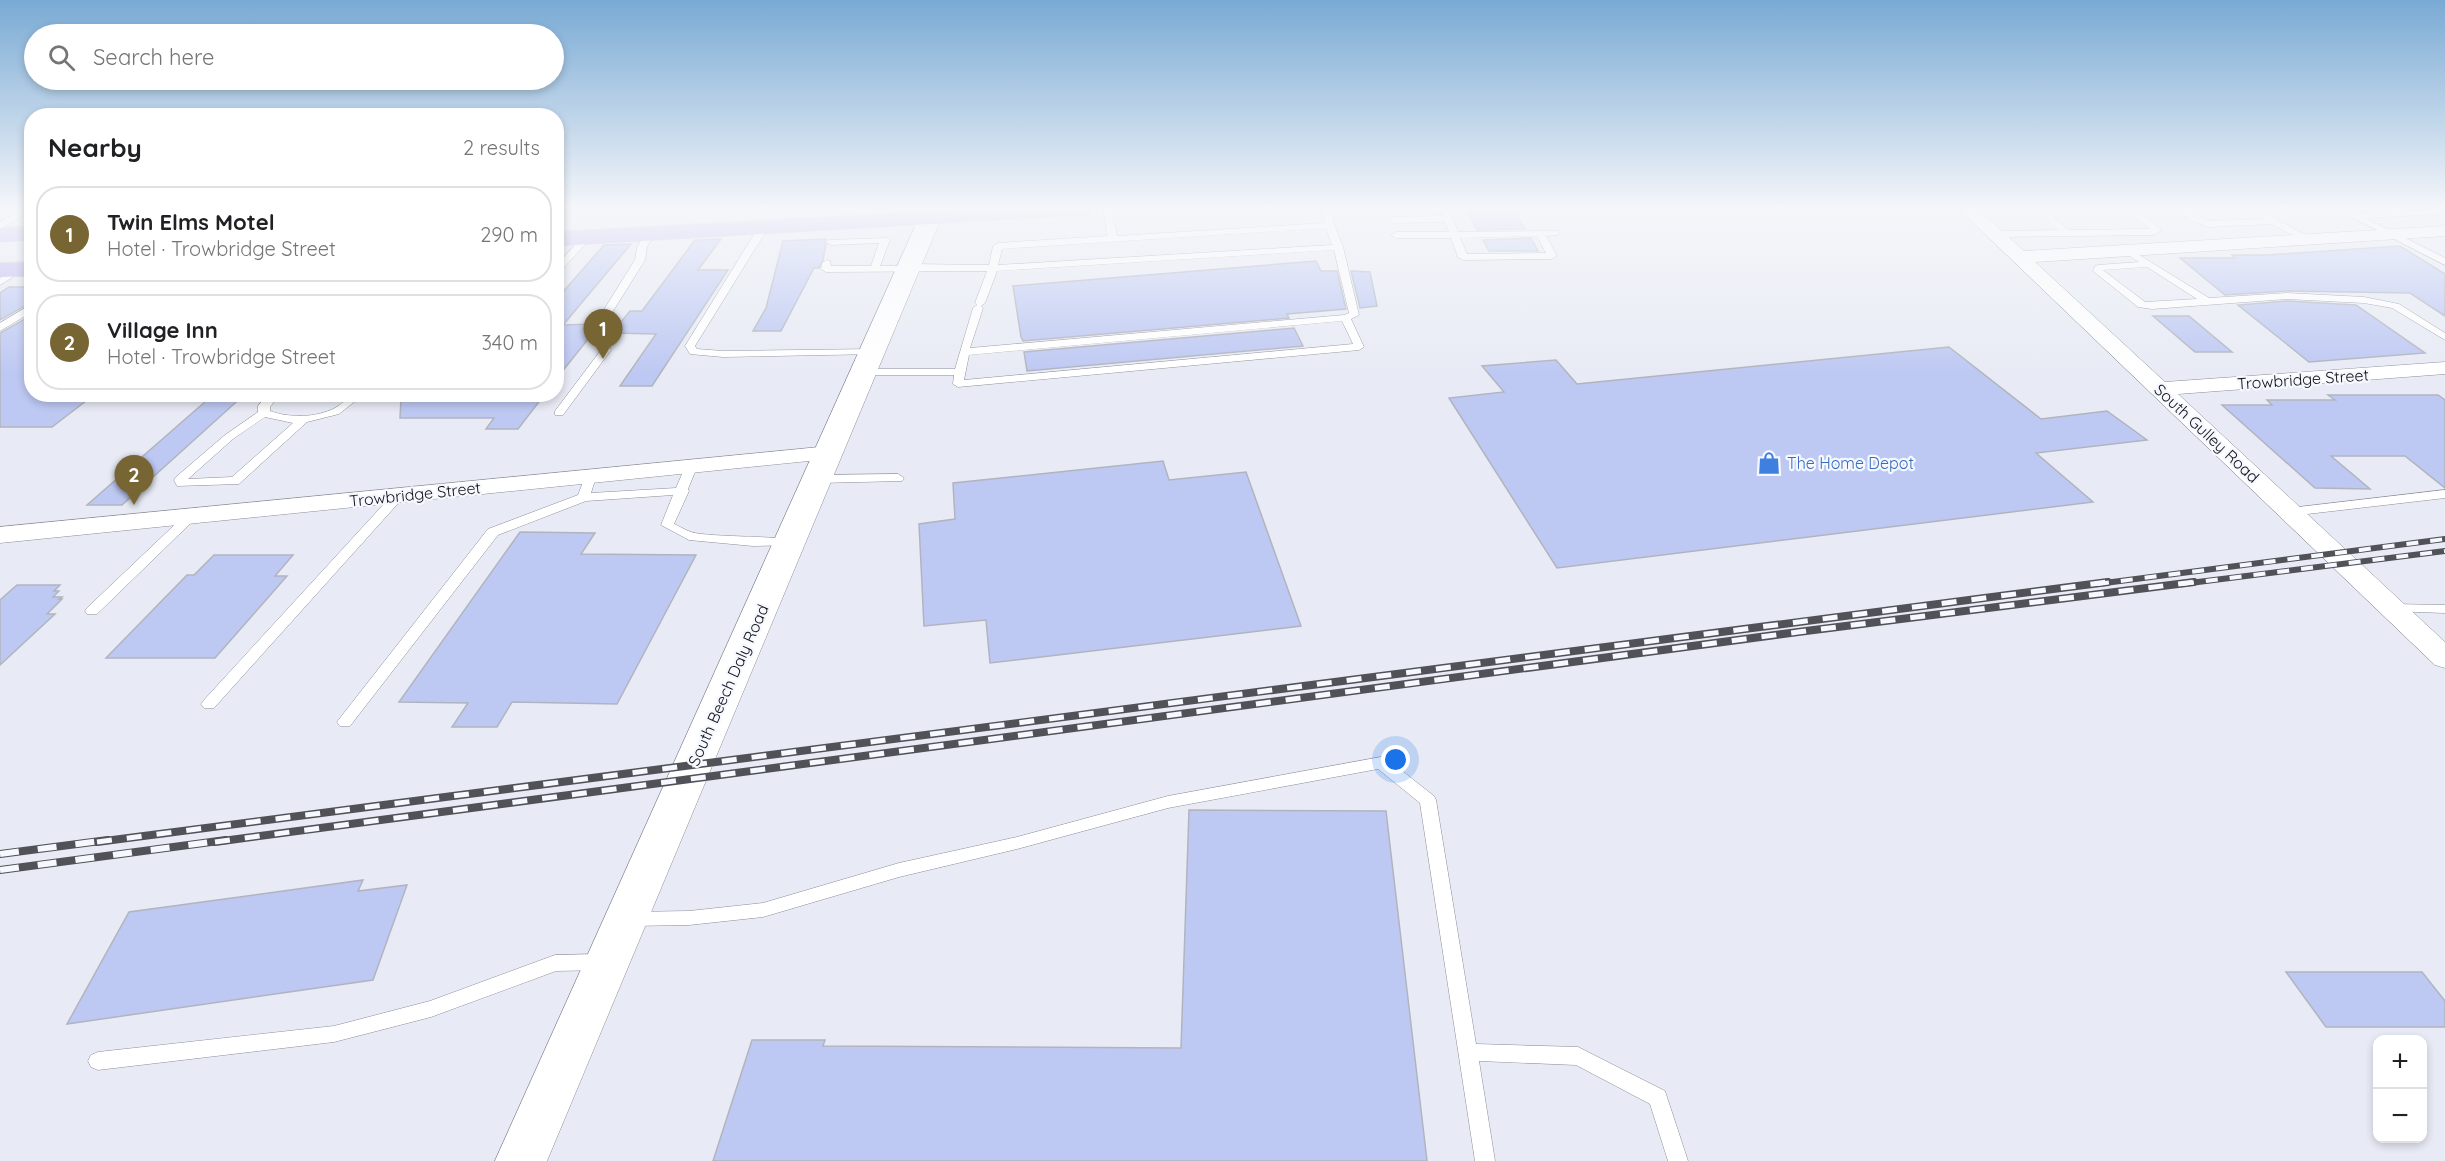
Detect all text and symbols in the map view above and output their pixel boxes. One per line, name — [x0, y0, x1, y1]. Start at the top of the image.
search box — [24, 24, 564, 90]
icon: search — [45, 41, 78, 74]
text: Search here — [93, 43, 214, 71]
text: Nearby — [48, 131, 142, 164]
text: 2 results — [463, 135, 540, 160]
text: Twin Elms Motel — [107, 208, 275, 236]
text: 1 — [66, 222, 73, 247]
text: 290 m — [480, 222, 538, 247]
text: Hotel · Trowbridge Street — [107, 236, 336, 261]
pin: 1 — [584, 310, 622, 359]
text: Village Inn — [107, 316, 218, 344]
text: 2 — [64, 330, 75, 355]
text: 340 m — [481, 330, 538, 355]
text: Hotel · Trowbridge Street — [107, 344, 336, 369]
street label: Trowbridge Street — [2236, 364, 2370, 394]
street label: South Gulley Road — [2150, 379, 2264, 487]
shop icon: The Home Depot — [1756, 450, 1782, 476]
place label: The Home Depot — [1787, 453, 1914, 473]
pin: 2 — [114, 456, 154, 505]
street label: Trowbridge Street — [348, 477, 482, 511]
street label: South Beech Daly Road — [683, 601, 773, 769]
your location — [1381, 745, 1410, 774]
map controls — [2373, 1035, 2427, 1143]
button: + — [2373, 1035, 2427, 1089]
button: − — [2373, 1089, 2427, 1143]

